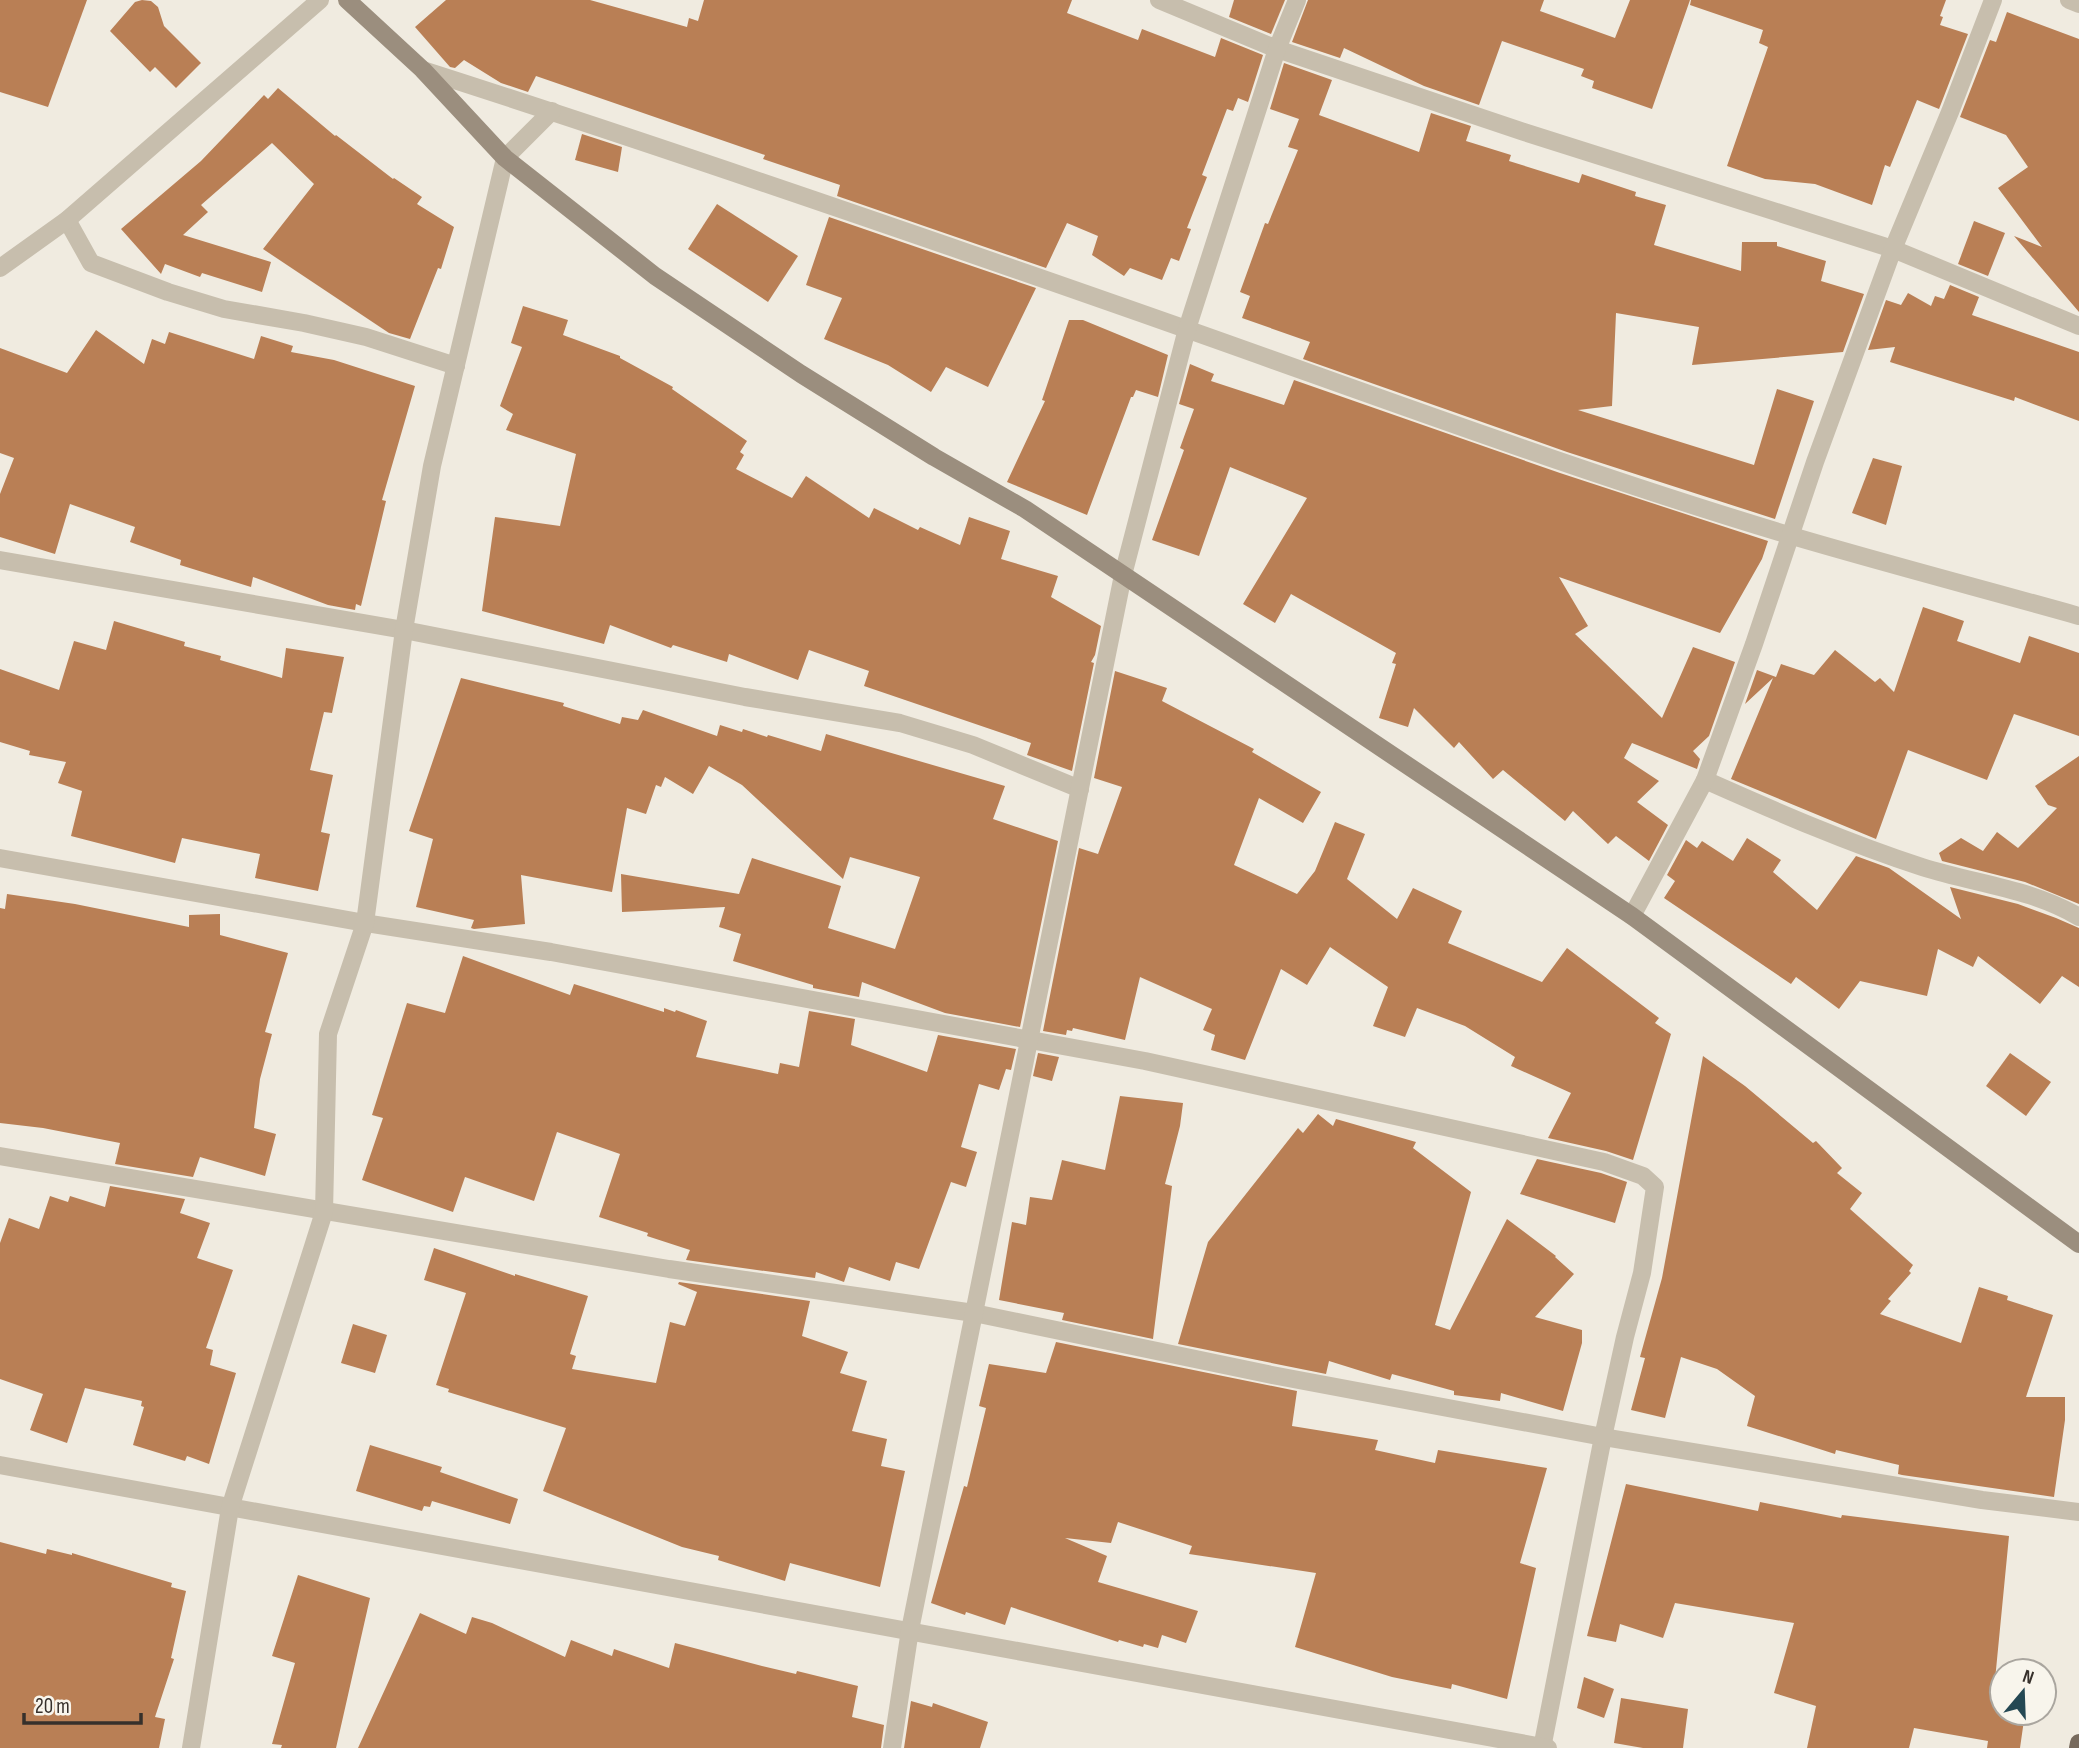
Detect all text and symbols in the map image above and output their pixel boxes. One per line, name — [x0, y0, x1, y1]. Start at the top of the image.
north arrow — [1988, 1657, 2058, 1727]
text: N — [2020, 1665, 2037, 1690]
scale bar — [24, 1682, 142, 1726]
text: 20 m — [35, 1694, 70, 1719]

